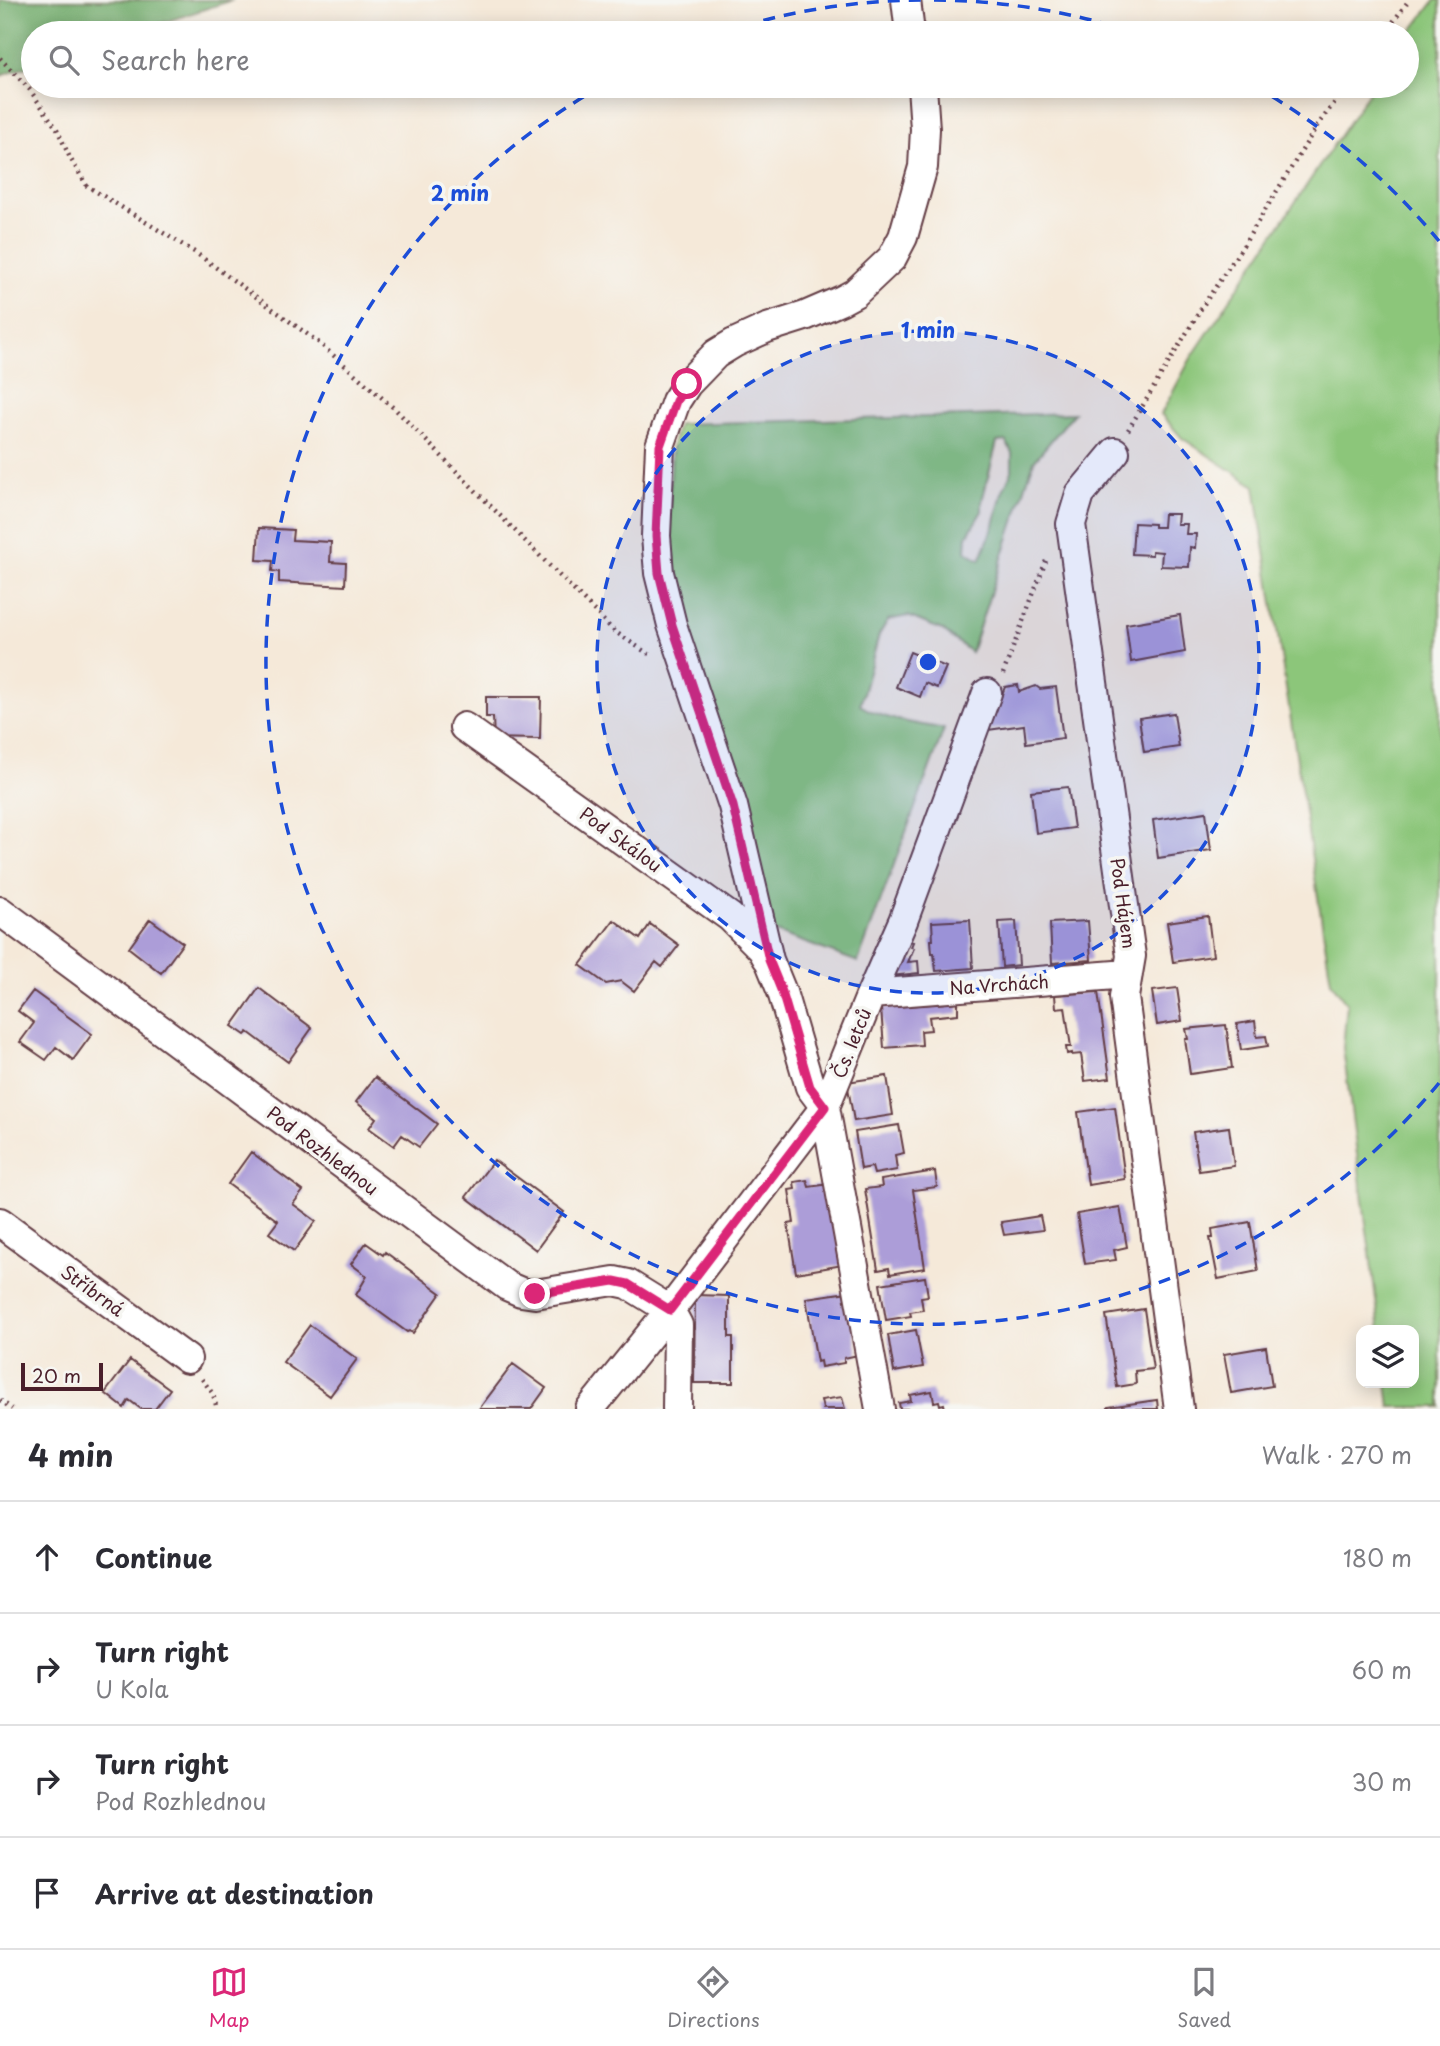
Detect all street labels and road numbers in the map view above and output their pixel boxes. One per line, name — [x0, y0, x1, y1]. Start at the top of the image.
street label: Pod Skálou — [574, 800, 668, 878]
street label: Pod Hájem — [1104, 856, 1144, 950]
street label: Na Vrchách — [948, 967, 1050, 1001]
street label: Čs. letců — [825, 1004, 877, 1082]
street label: Pod Rozhlednou — [261, 1099, 385, 1201]
street label: Stříbrná — [56, 1258, 131, 1323]

